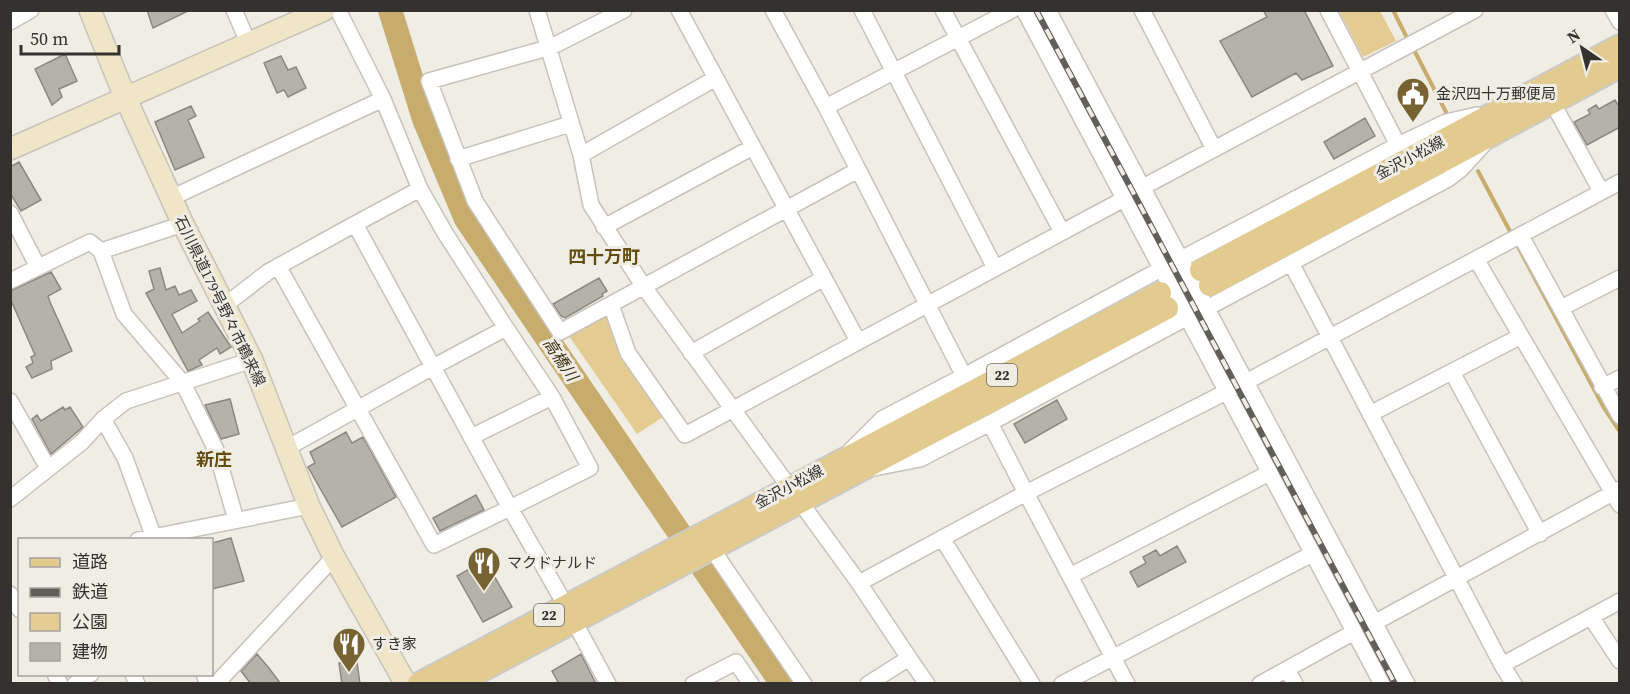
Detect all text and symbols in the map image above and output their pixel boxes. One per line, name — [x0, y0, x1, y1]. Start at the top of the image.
scale bar — [21, 18, 118, 56]
north arrow — [1552, 18, 1612, 78]
text: N — [1562, 23, 1585, 48]
text: 50 m — [30, 26, 68, 51]
public building icon: 金沢四十万郵便局 — [1395, 76, 1431, 123]
place label: 金沢四十万郵便局 — [1436, 83, 1556, 104]
street label: 金沢小松線 — [1372, 131, 1448, 184]
street label: 石川県道179号野々市鶴来線 — [170, 212, 271, 390]
district label: 四十万町 — [568, 244, 640, 269]
water label: 高橋川 — [538, 333, 585, 387]
road number: 22 — [987, 364, 1017, 386]
district label: 新庄 — [196, 447, 232, 472]
street label: 金沢小松線 — [751, 460, 827, 513]
legend — [18, 538, 213, 676]
restaurant icon: マクドナルド — [466, 545, 502, 592]
text: 道路 — [72, 549, 108, 574]
place label: マクドナルド — [507, 552, 597, 573]
text: 鉄道 — [72, 579, 108, 604]
road number: 22 — [534, 604, 564, 626]
text: 公園 — [72, 609, 108, 634]
restaurant icon: すき家 — [331, 626, 367, 673]
place label: すき家 — [372, 633, 417, 654]
text: 建物 — [72, 639, 108, 664]

